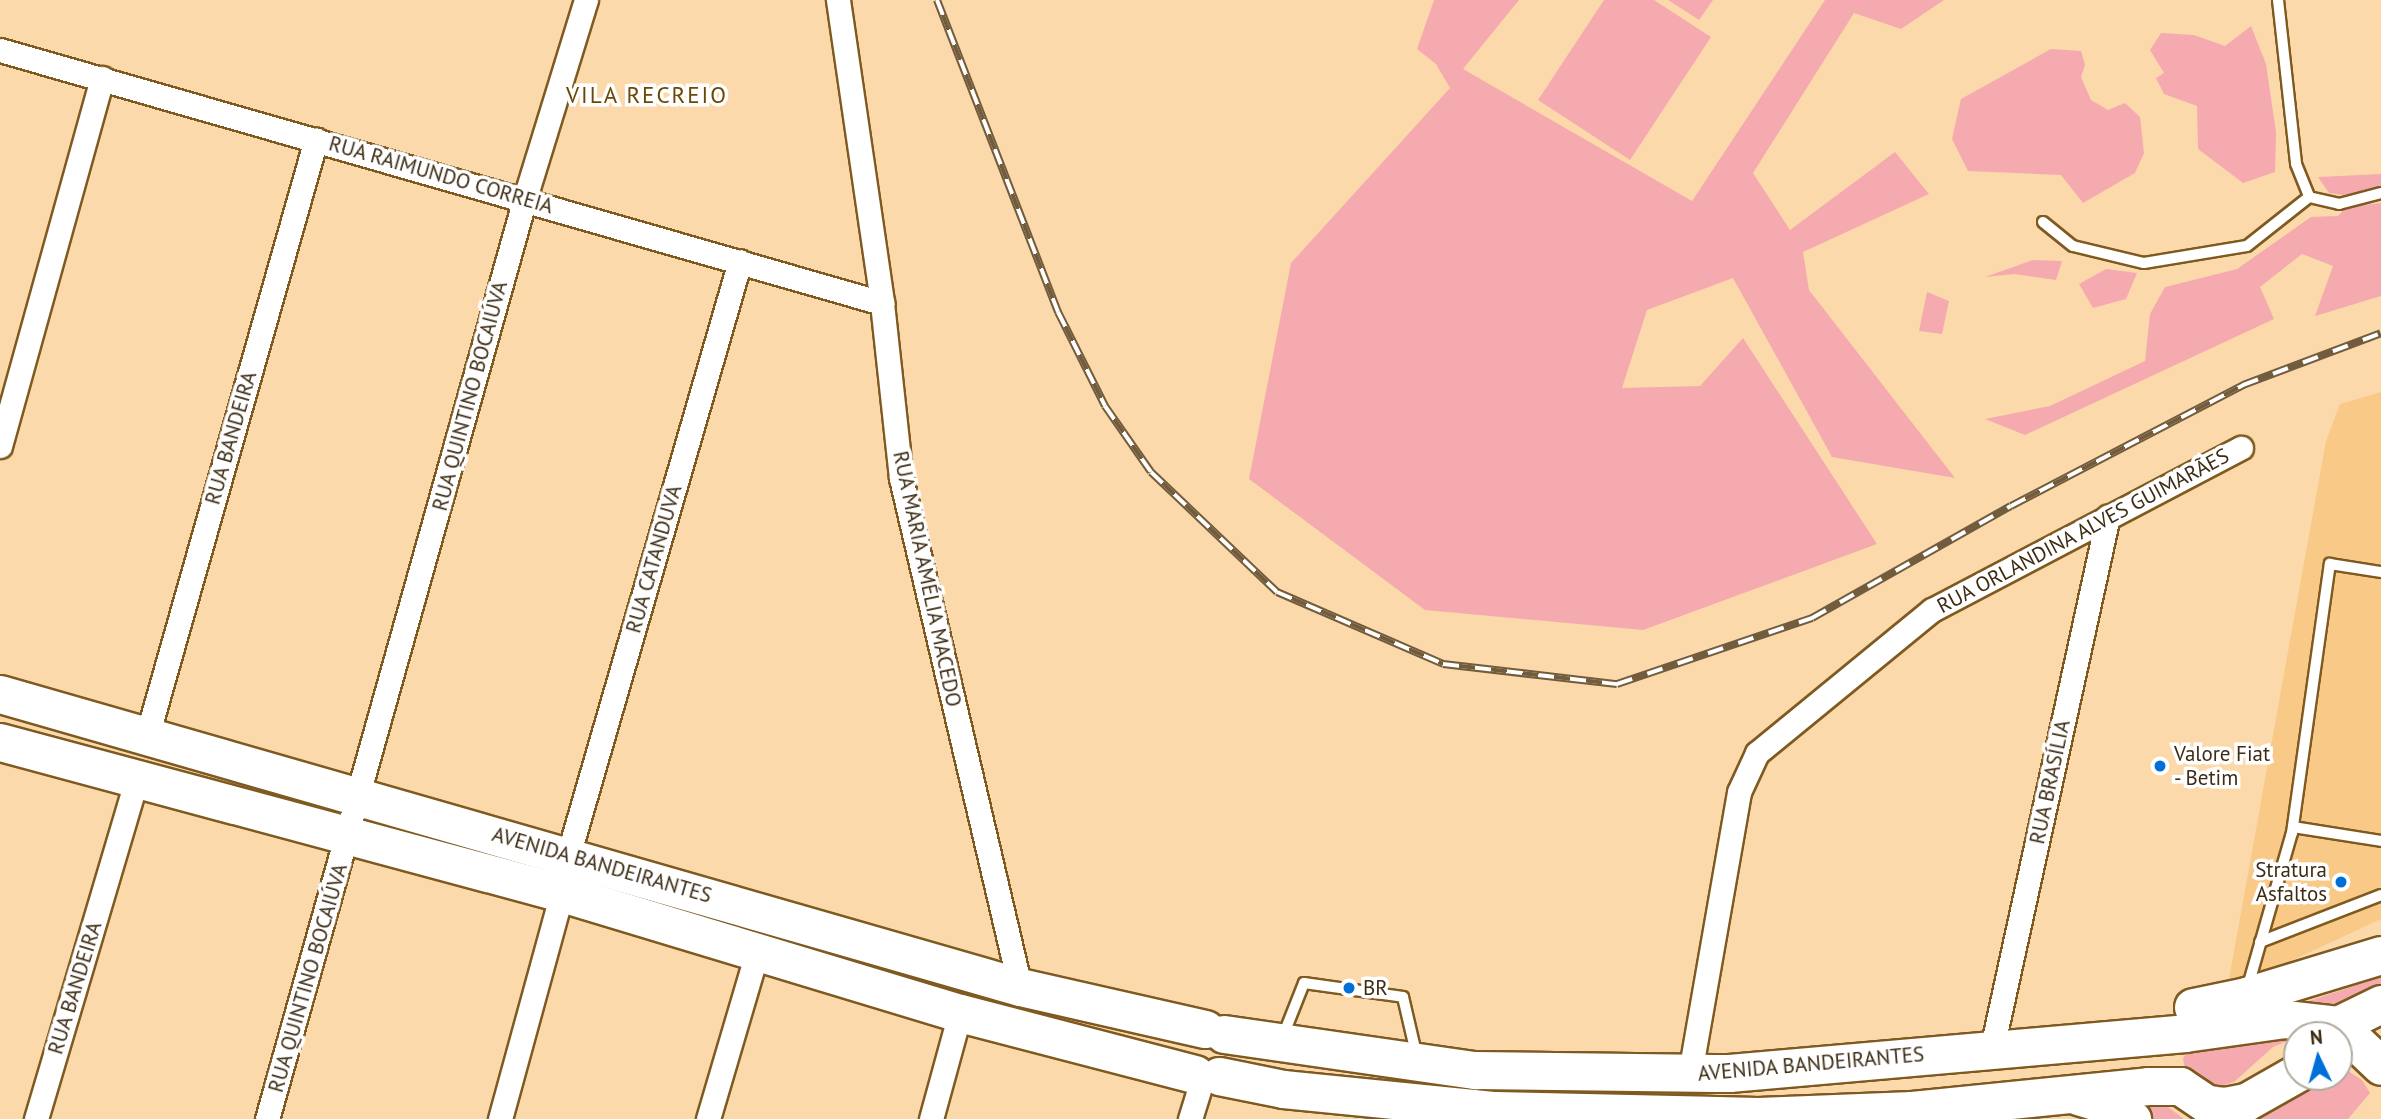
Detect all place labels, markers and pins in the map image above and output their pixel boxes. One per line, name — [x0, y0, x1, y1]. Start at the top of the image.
place label: Valore Fiat - Betim — [2174, 741, 2270, 791]
marker: Valore Fiat - Betim — [2152, 758, 2168, 774]
place label: Stratura Asfaltos — [2255, 857, 2327, 907]
marker: Stratura Asfaltos — [2333, 874, 2349, 890]
place label: BR — [1363, 975, 1388, 1001]
marker: BR — [1341, 980, 1357, 996]

